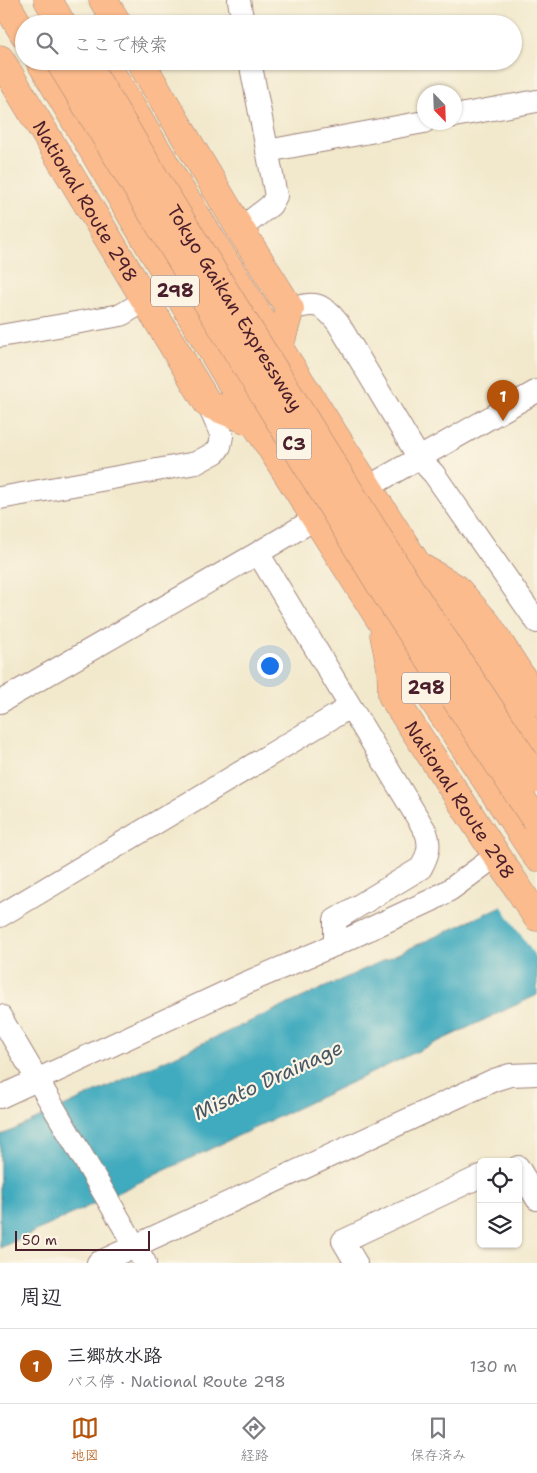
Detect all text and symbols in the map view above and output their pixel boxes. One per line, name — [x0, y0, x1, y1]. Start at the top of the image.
search box — [15, 15, 522, 70]
icon: search — [33, 29, 61, 57]
text: ここで検索 — [73, 32, 168, 57]
north arrow — [417, 85, 462, 130]
street label: National Route 298 — [27, 116, 144, 287]
street label: Tokyo Gaikan Expressway — [161, 200, 309, 416]
road number: 298 — [151, 276, 199, 306]
pin: 1 — [487, 380, 519, 421]
road number: C3 — [276, 428, 312, 459]
your location — [257, 653, 283, 679]
road number: 298 — [402, 672, 450, 704]
street label: National Route 298 — [399, 716, 521, 884]
water label: Misato Drainage — [189, 1034, 347, 1126]
map controls — [477, 1158, 522, 1248]
button: locate — [477, 1158, 522, 1203]
button: layers — [477, 1203, 522, 1248]
scale bar — [15, 1228, 150, 1251]
text: 50 m — [22, 1231, 57, 1249]
text: 周辺 — [20, 1283, 62, 1311]
text: 三郷放水路 — [67, 1343, 162, 1368]
text: 1 — [32, 1356, 40, 1377]
text: 130 m — [470, 1356, 517, 1377]
text: バス停 · National Route 298 — [67, 1371, 286, 1392]
tab: 地図 — [71, 1414, 99, 1464]
tab: 経路 — [240, 1414, 268, 1464]
tab: 保存済み — [410, 1414, 466, 1464]

